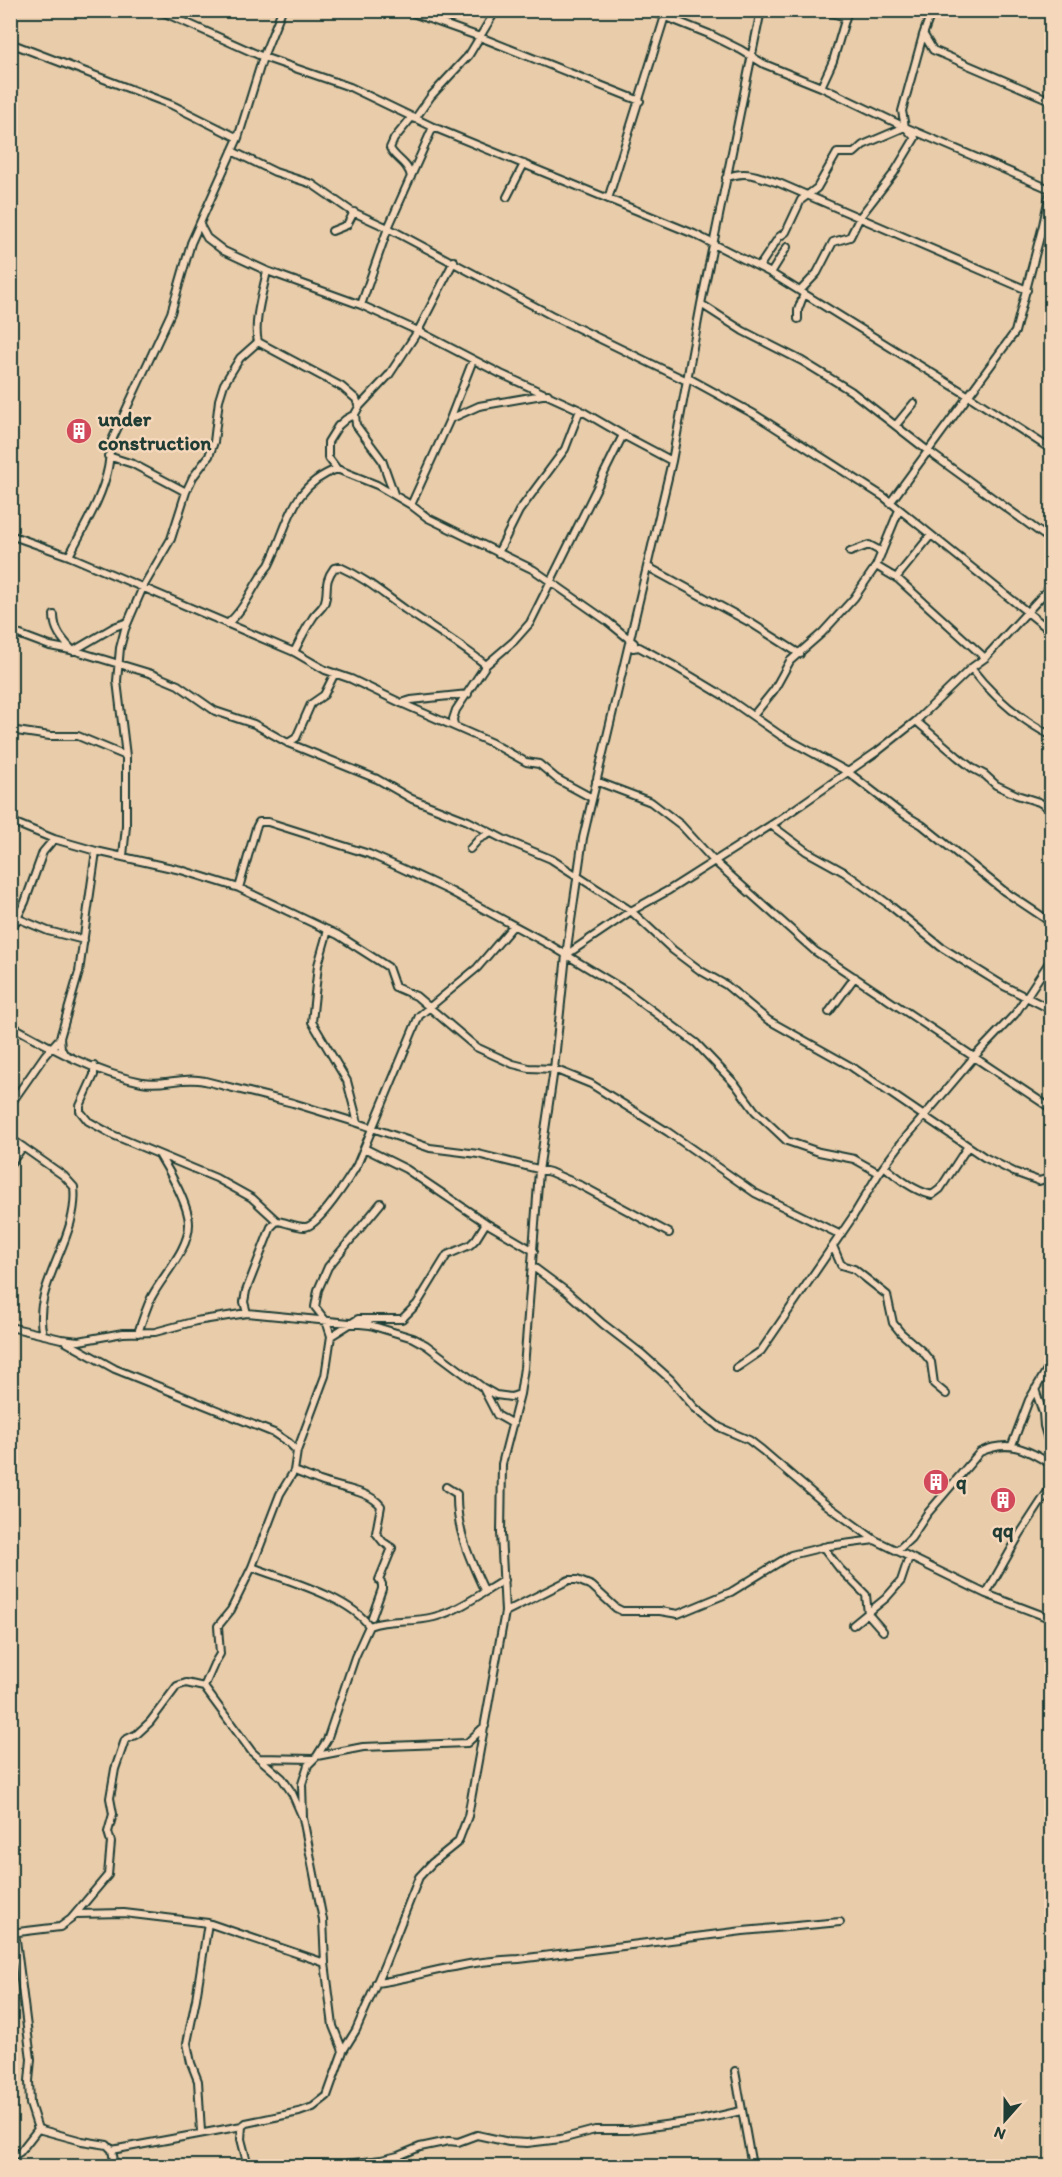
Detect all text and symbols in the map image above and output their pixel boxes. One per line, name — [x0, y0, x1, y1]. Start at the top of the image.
place label: under construction — [97, 406, 212, 455]
building icon: under construction — [64, 416, 94, 446]
building icon: q — [921, 1467, 951, 1497]
place label: q — [956, 1469, 967, 1495]
building icon: qq — [988, 1485, 1018, 1515]
place label: qq — [992, 1517, 1014, 1543]
north arrow — [975, 2090, 1035, 2150]
text: N — [991, 2123, 1008, 2144]

